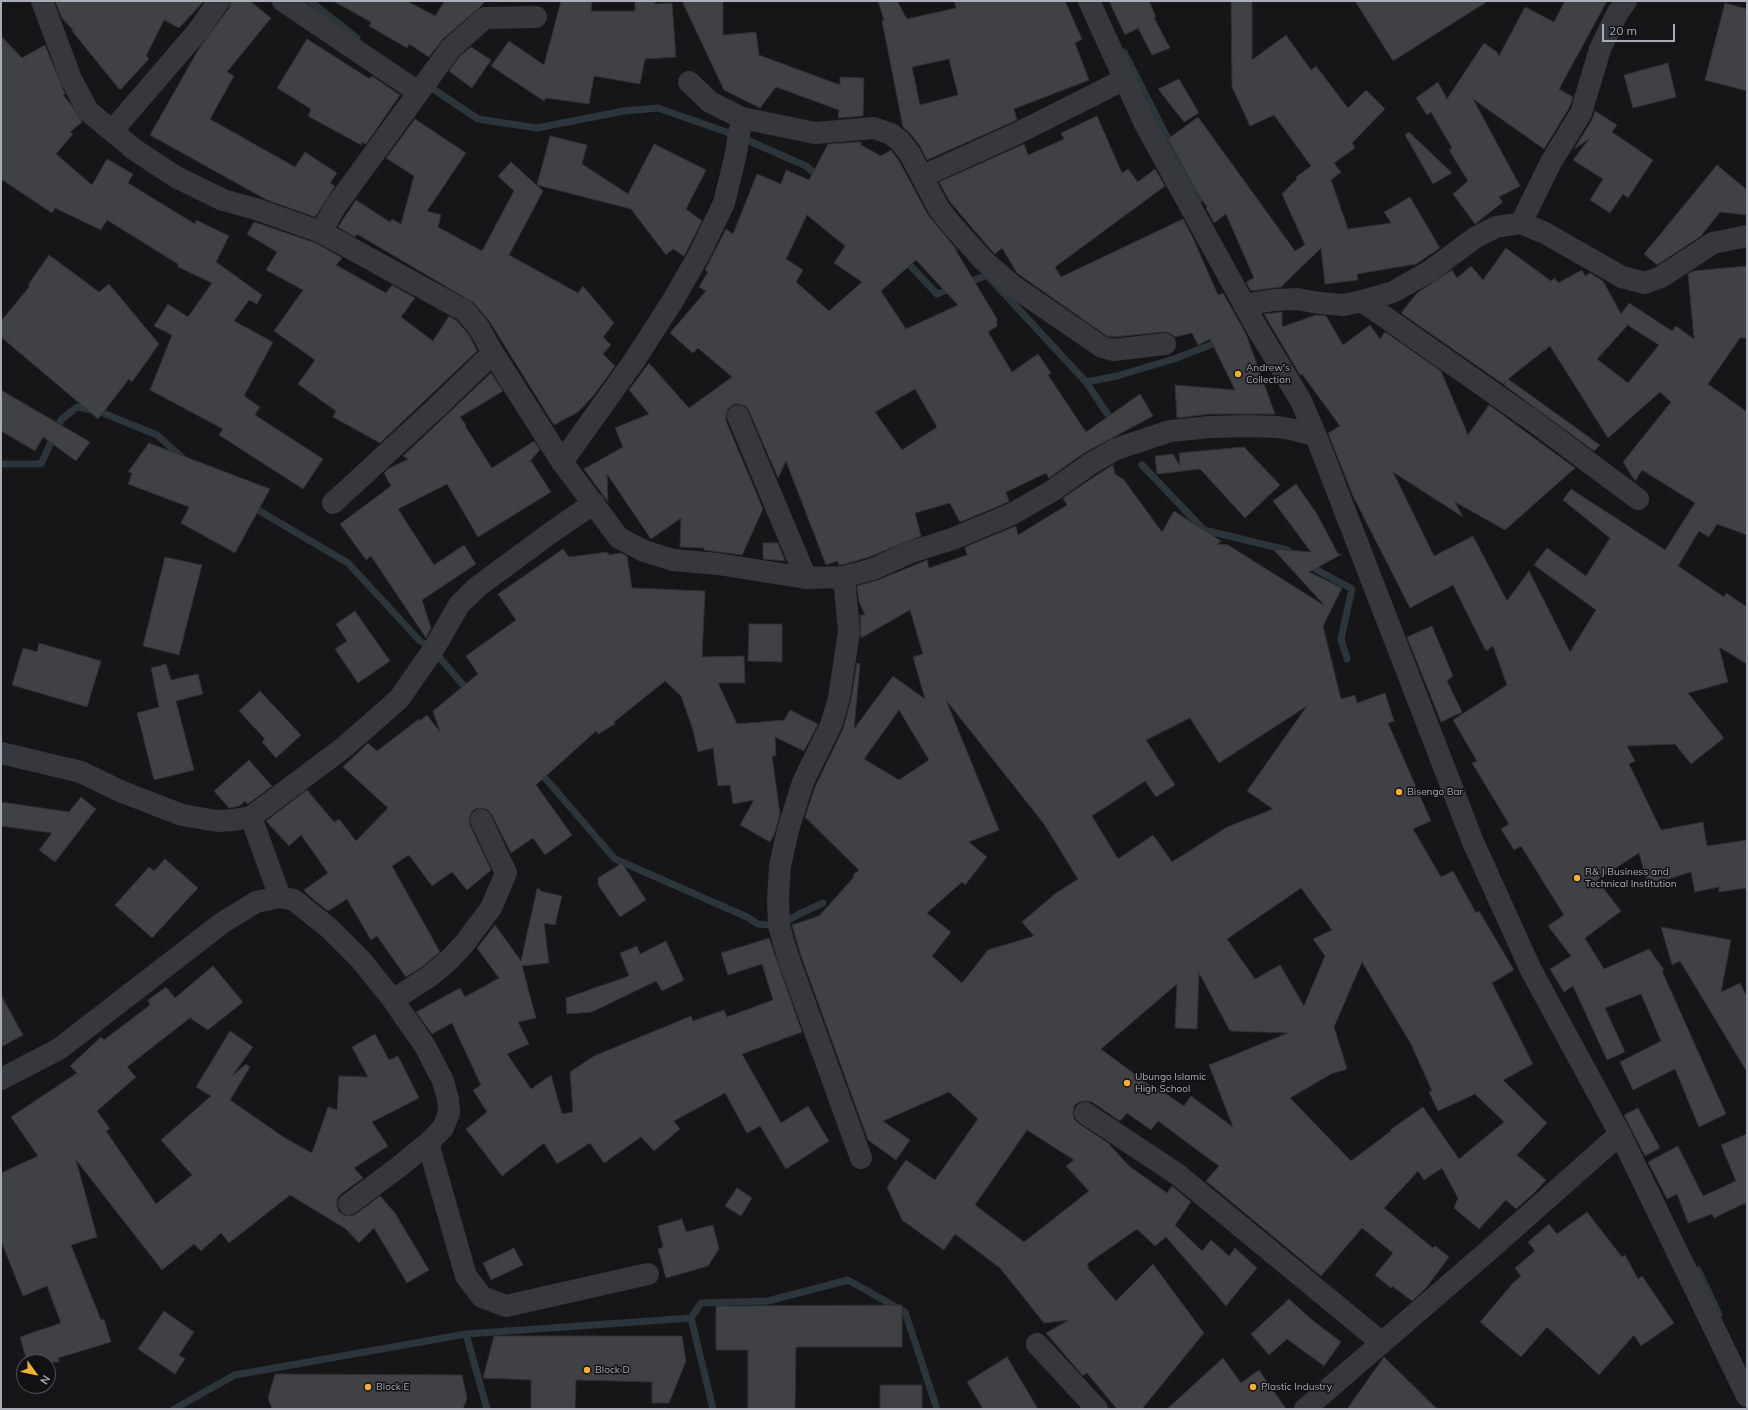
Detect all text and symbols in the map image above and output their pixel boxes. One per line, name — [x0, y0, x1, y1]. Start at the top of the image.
scale bar — [1604, 16, 1677, 42]
text: 20 m — [1609, 23, 1637, 38]
place label: Andrew's Collection — [1246, 362, 1291, 386]
marker: Andrew's Collection — [1233, 369, 1243, 379]
place label: Bisengo Bar — [1407, 786, 1463, 798]
marker: Bisengo Bar — [1394, 787, 1404, 797]
place label: R& J Business and Technical Institution — [1585, 866, 1677, 890]
marker: R& J Business and Technical Institution — [1572, 873, 1582, 883]
place label: Ubungo Islamic High School — [1135, 1071, 1206, 1094]
marker: Ubungo Islamic High School — [1122, 1078, 1132, 1088]
north arrow — [16, 1354, 56, 1394]
place label: Block D — [595, 1364, 630, 1376]
marker: Block D — [582, 1365, 592, 1375]
text: N — [37, 1373, 53, 1387]
place label: Block E — [376, 1381, 409, 1393]
place label: Plastic Industry — [1261, 1381, 1332, 1393]
marker: Block E — [363, 1382, 373, 1392]
marker: Plastic Industry — [1248, 1382, 1258, 1392]

